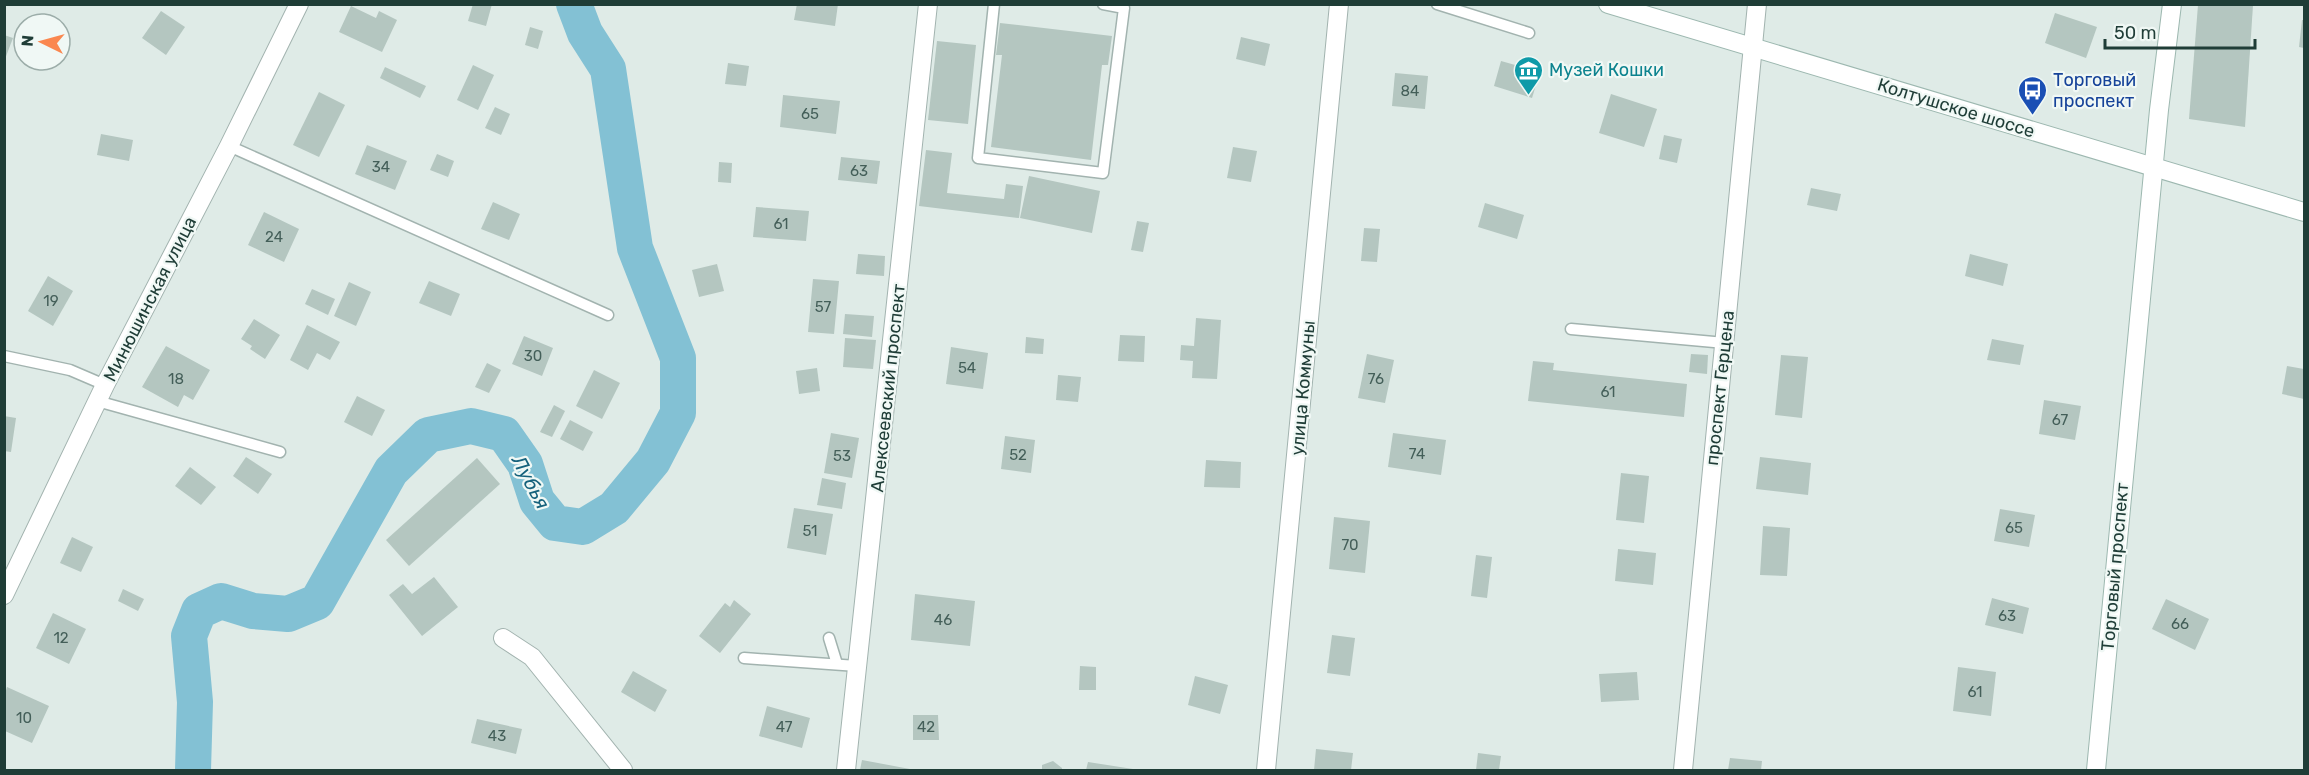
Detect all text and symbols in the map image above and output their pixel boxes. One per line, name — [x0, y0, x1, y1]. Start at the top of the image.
north arrow — [12, 12, 72, 72]
scale bar — [2105, 12, 2255, 50]
text: 50 m — [2114, 22, 2157, 44]
text: N — [18, 34, 38, 47]
museum icon: Музей Кошки — [1512, 54, 1544, 96]
place label: Музей Кошки — [1549, 59, 1664, 81]
place label: Торговый проспект — [2053, 69, 2136, 112]
street label: Колтушское шоссе — [1875, 74, 2037, 142]
bus stop icon: Торговый проспект — [2016, 74, 2048, 116]
house number: 84 — [1401, 82, 1419, 100]
house number: 65 — [801, 105, 819, 123]
house number: 34 — [372, 158, 390, 176]
house number: 63 — [850, 162, 868, 180]
street label: Минюшинская улица — [99, 213, 201, 385]
house number: 61 — [773, 215, 789, 233]
house number: 24 — [265, 228, 283, 246]
street label: Алексеевский проспект — [866, 283, 910, 493]
house number: 19 — [43, 292, 59, 310]
house number: 57 — [815, 298, 832, 316]
street label: проспект Герцена — [1701, 309, 1739, 467]
street label: улица Коммуны — [1286, 319, 1320, 457]
house number: 30 — [524, 347, 542, 365]
house number: 54 — [958, 359, 976, 377]
house number: 18 — [168, 370, 184, 388]
house number: 76 — [1368, 370, 1384, 388]
house number: 61 — [1600, 383, 1616, 401]
house number: 67 — [2052, 411, 2068, 429]
house number: 74 — [1409, 445, 1425, 463]
house number: 52 — [1009, 446, 1027, 464]
house number: 53 — [833, 447, 851, 465]
water label: Лубья — [506, 450, 555, 513]
street label: Торговый проспект — [2097, 482, 2133, 652]
house number: 65 — [2005, 519, 2023, 537]
house number: 51 — [802, 522, 818, 540]
house number: 70 — [1341, 536, 1359, 554]
house number: 63 — [1998, 607, 2016, 625]
house number: 46 — [934, 611, 952, 629]
house number: 66 — [2171, 615, 2189, 633]
house number: 12 — [53, 629, 69, 647]
house number: 61 — [1967, 683, 1983, 701]
house number: 10 — [16, 709, 32, 727]
house number: 47 — [776, 718, 793, 736]
house number: 42 — [917, 718, 935, 736]
house number: 43 — [488, 727, 506, 745]

